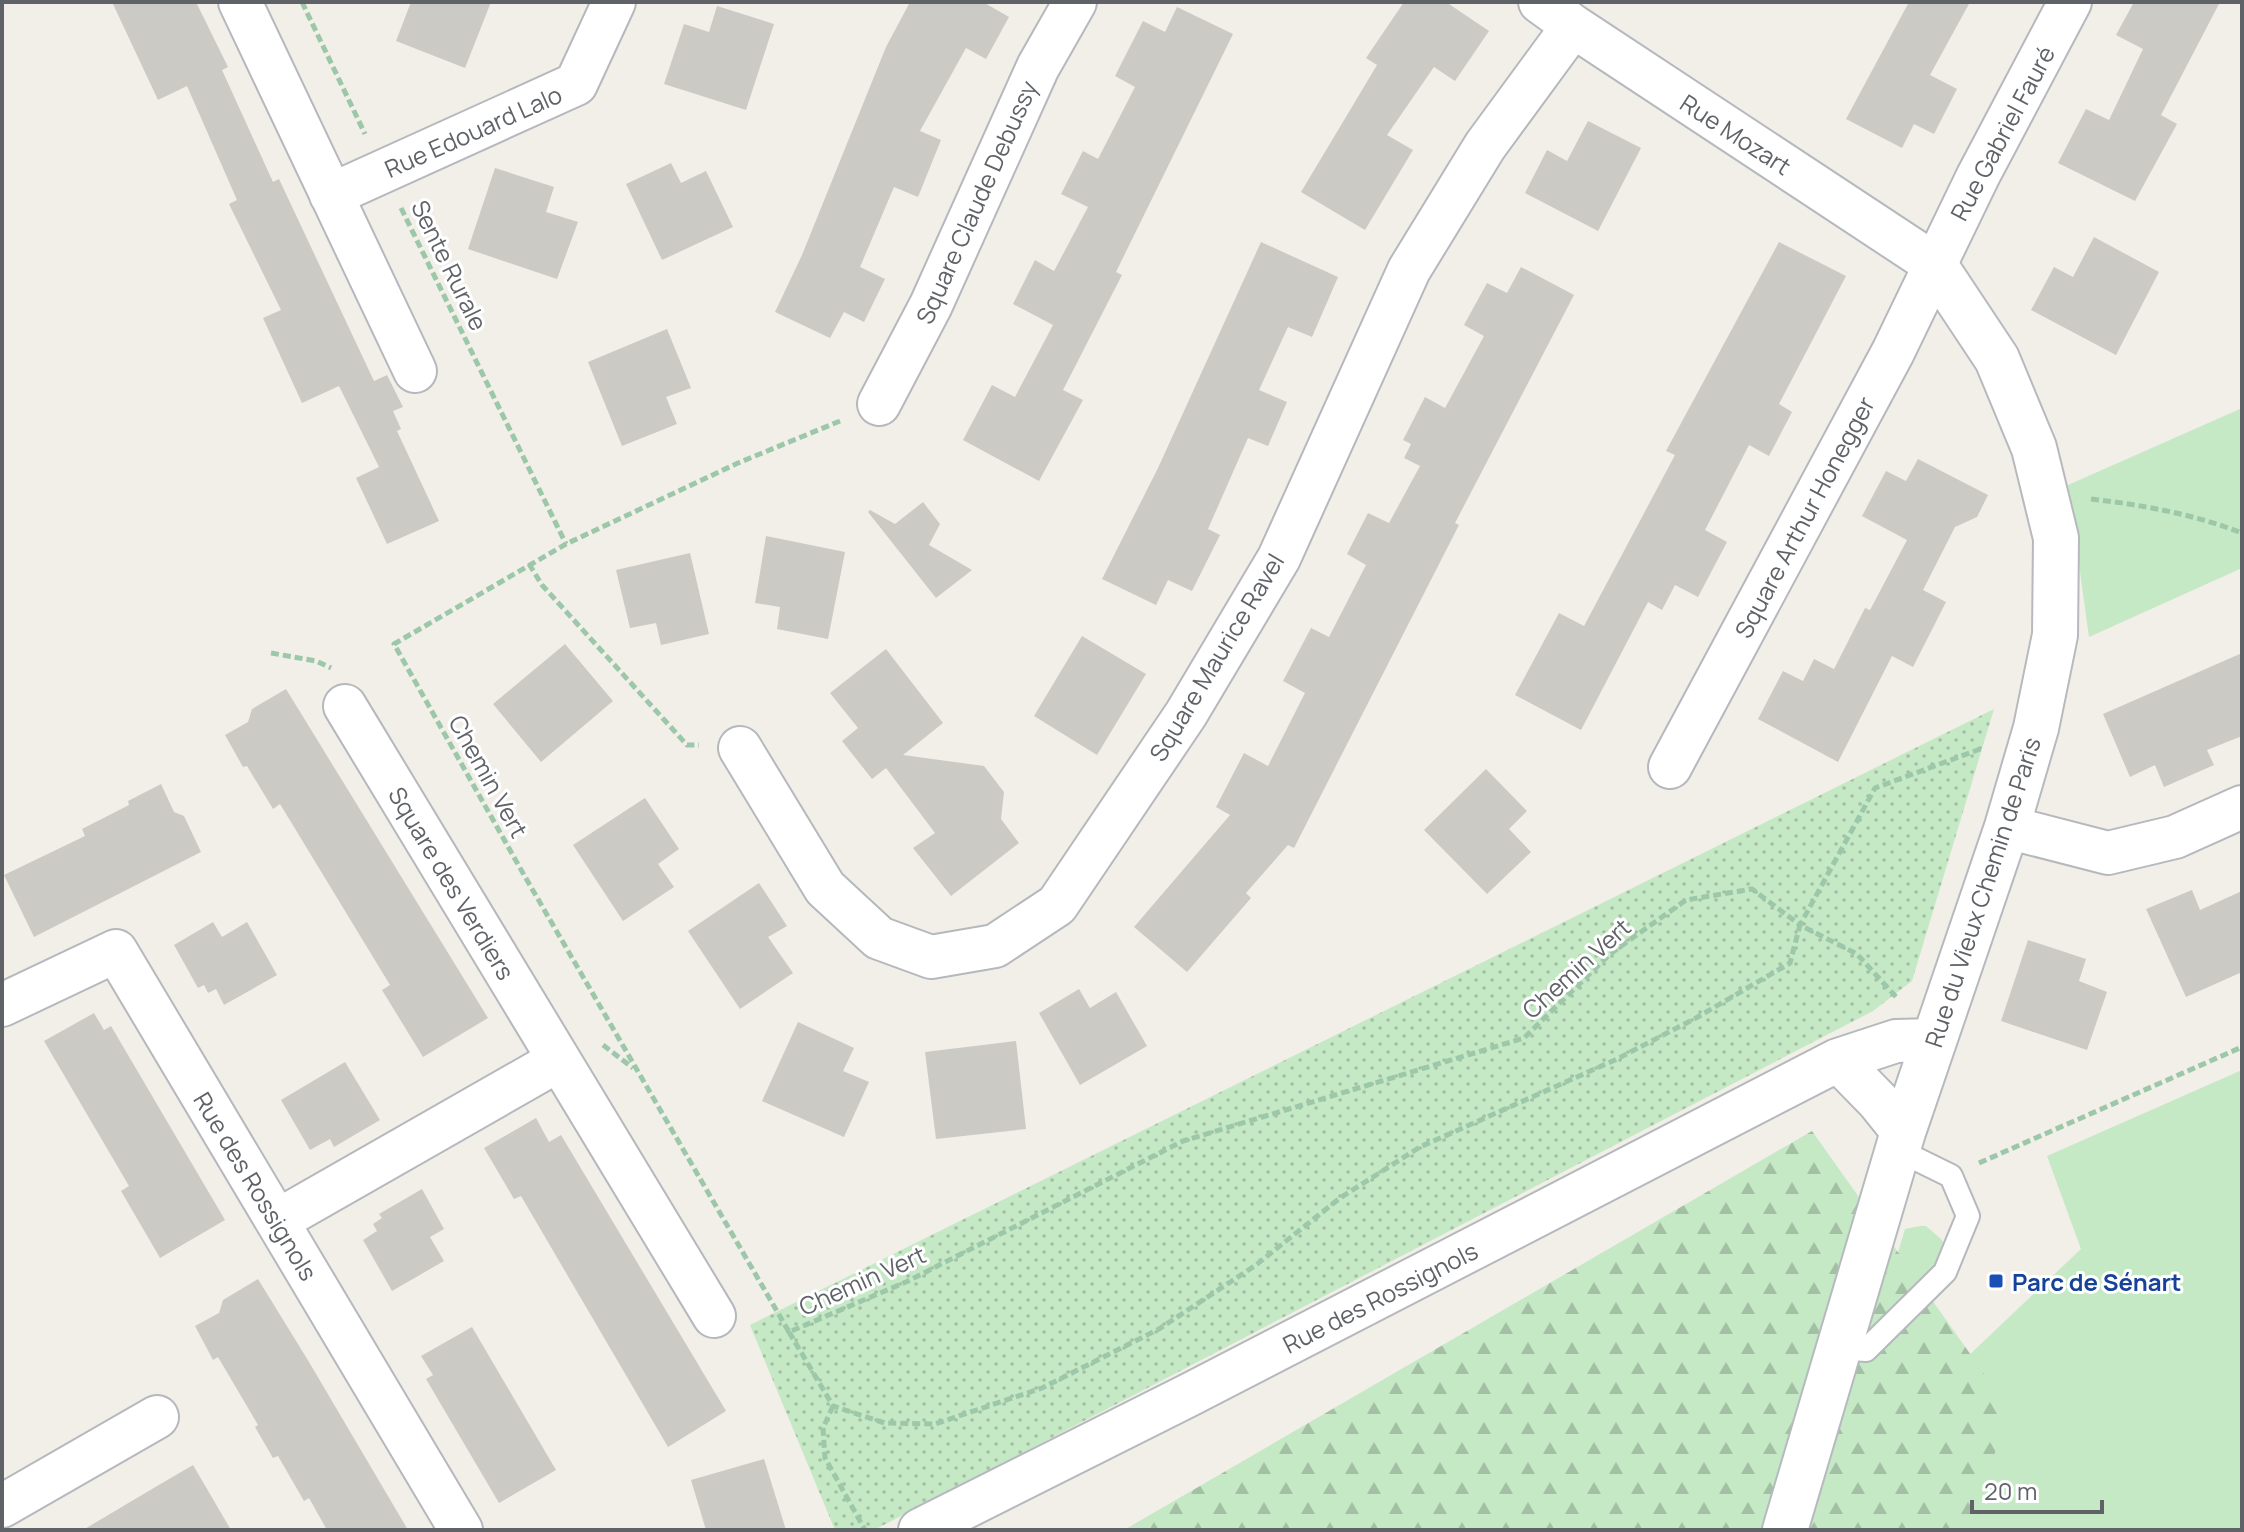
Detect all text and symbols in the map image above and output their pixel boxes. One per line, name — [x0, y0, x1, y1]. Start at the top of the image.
street label: Rue Gabriel Fauré — [1942, 40, 2062, 226]
street label: Square Claude Debussy — [907, 75, 1045, 329]
street label: Rue Edouard Lalo — [379, 77, 567, 185]
street label: Rue Mozart — [1674, 86, 1798, 182]
street label: Sente Rurale — [404, 194, 496, 336]
street label: Square Arthur Honegger — [1726, 390, 1882, 644]
street label: Square Maurice Ravel — [1141, 547, 1291, 767]
street label: Chemin Vert — [442, 709, 536, 843]
street label: Rue du Vieux Chemin de Paris — [1916, 733, 2048, 1051]
street label: Square des Verdiers — [381, 780, 523, 986]
street label: Chemin Vert — [1515, 910, 1637, 1026]
street label: Rue des Rossignols — [187, 1085, 325, 1287]
street label: Rue des Rossignols — [1277, 1234, 1483, 1360]
street label: Chemin Vert — [793, 1237, 931, 1323]
place label: Parc de Sénart — [2012, 1265, 2182, 1298]
marker: Parc de Sénart — [1987, 1272, 2005, 1290]
scale bar — [1972, 1464, 2102, 1514]
text: 20 m — [1984, 1474, 2037, 1507]

